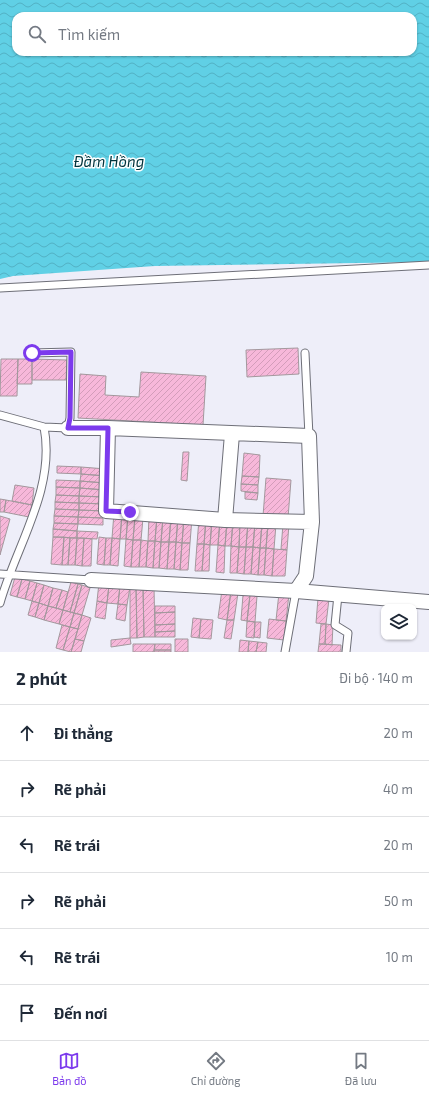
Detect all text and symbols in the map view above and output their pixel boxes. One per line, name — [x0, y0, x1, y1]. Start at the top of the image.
search box — [12, 12, 417, 56]
icon: search — [26, 23, 48, 45]
text: Tìm kiếm — [58, 25, 120, 43]
water label: Đầm Hồng — [74, 152, 144, 170]
route start — [23, 344, 41, 362]
route end — [121, 503, 139, 521]
map controls — [381, 604, 417, 640]
button: layers — [381, 604, 417, 640]
text: 2 phút — [16, 668, 67, 688]
text: Đi bộ · 140 m — [339, 670, 413, 686]
icon: ahead — [16, 722, 38, 744]
text: Đi thẳng — [54, 724, 113, 742]
text: 20 m — [384, 725, 413, 741]
icon: right — [16, 778, 38, 800]
text: Rẽ phải — [54, 780, 106, 798]
text: 40 m — [383, 781, 413, 797]
icon: left — [16, 834, 38, 856]
text: Rẽ trái — [54, 836, 100, 854]
text: 20 m — [384, 837, 413, 853]
icon: right — [16, 890, 38, 912]
text: Rẽ phải — [54, 892, 106, 910]
text: 50 m — [384, 893, 413, 909]
icon: left — [16, 946, 38, 968]
text: Rẽ trái — [54, 948, 100, 966]
text: 10 m — [386, 949, 413, 965]
icon: arrive — [16, 1002, 38, 1024]
text: Đến nơi — [54, 1004, 108, 1022]
tab: Bản đồ — [52, 1050, 86, 1087]
tab: Chỉ đường — [191, 1050, 240, 1087]
tab: Đã lưu — [345, 1050, 377, 1087]

